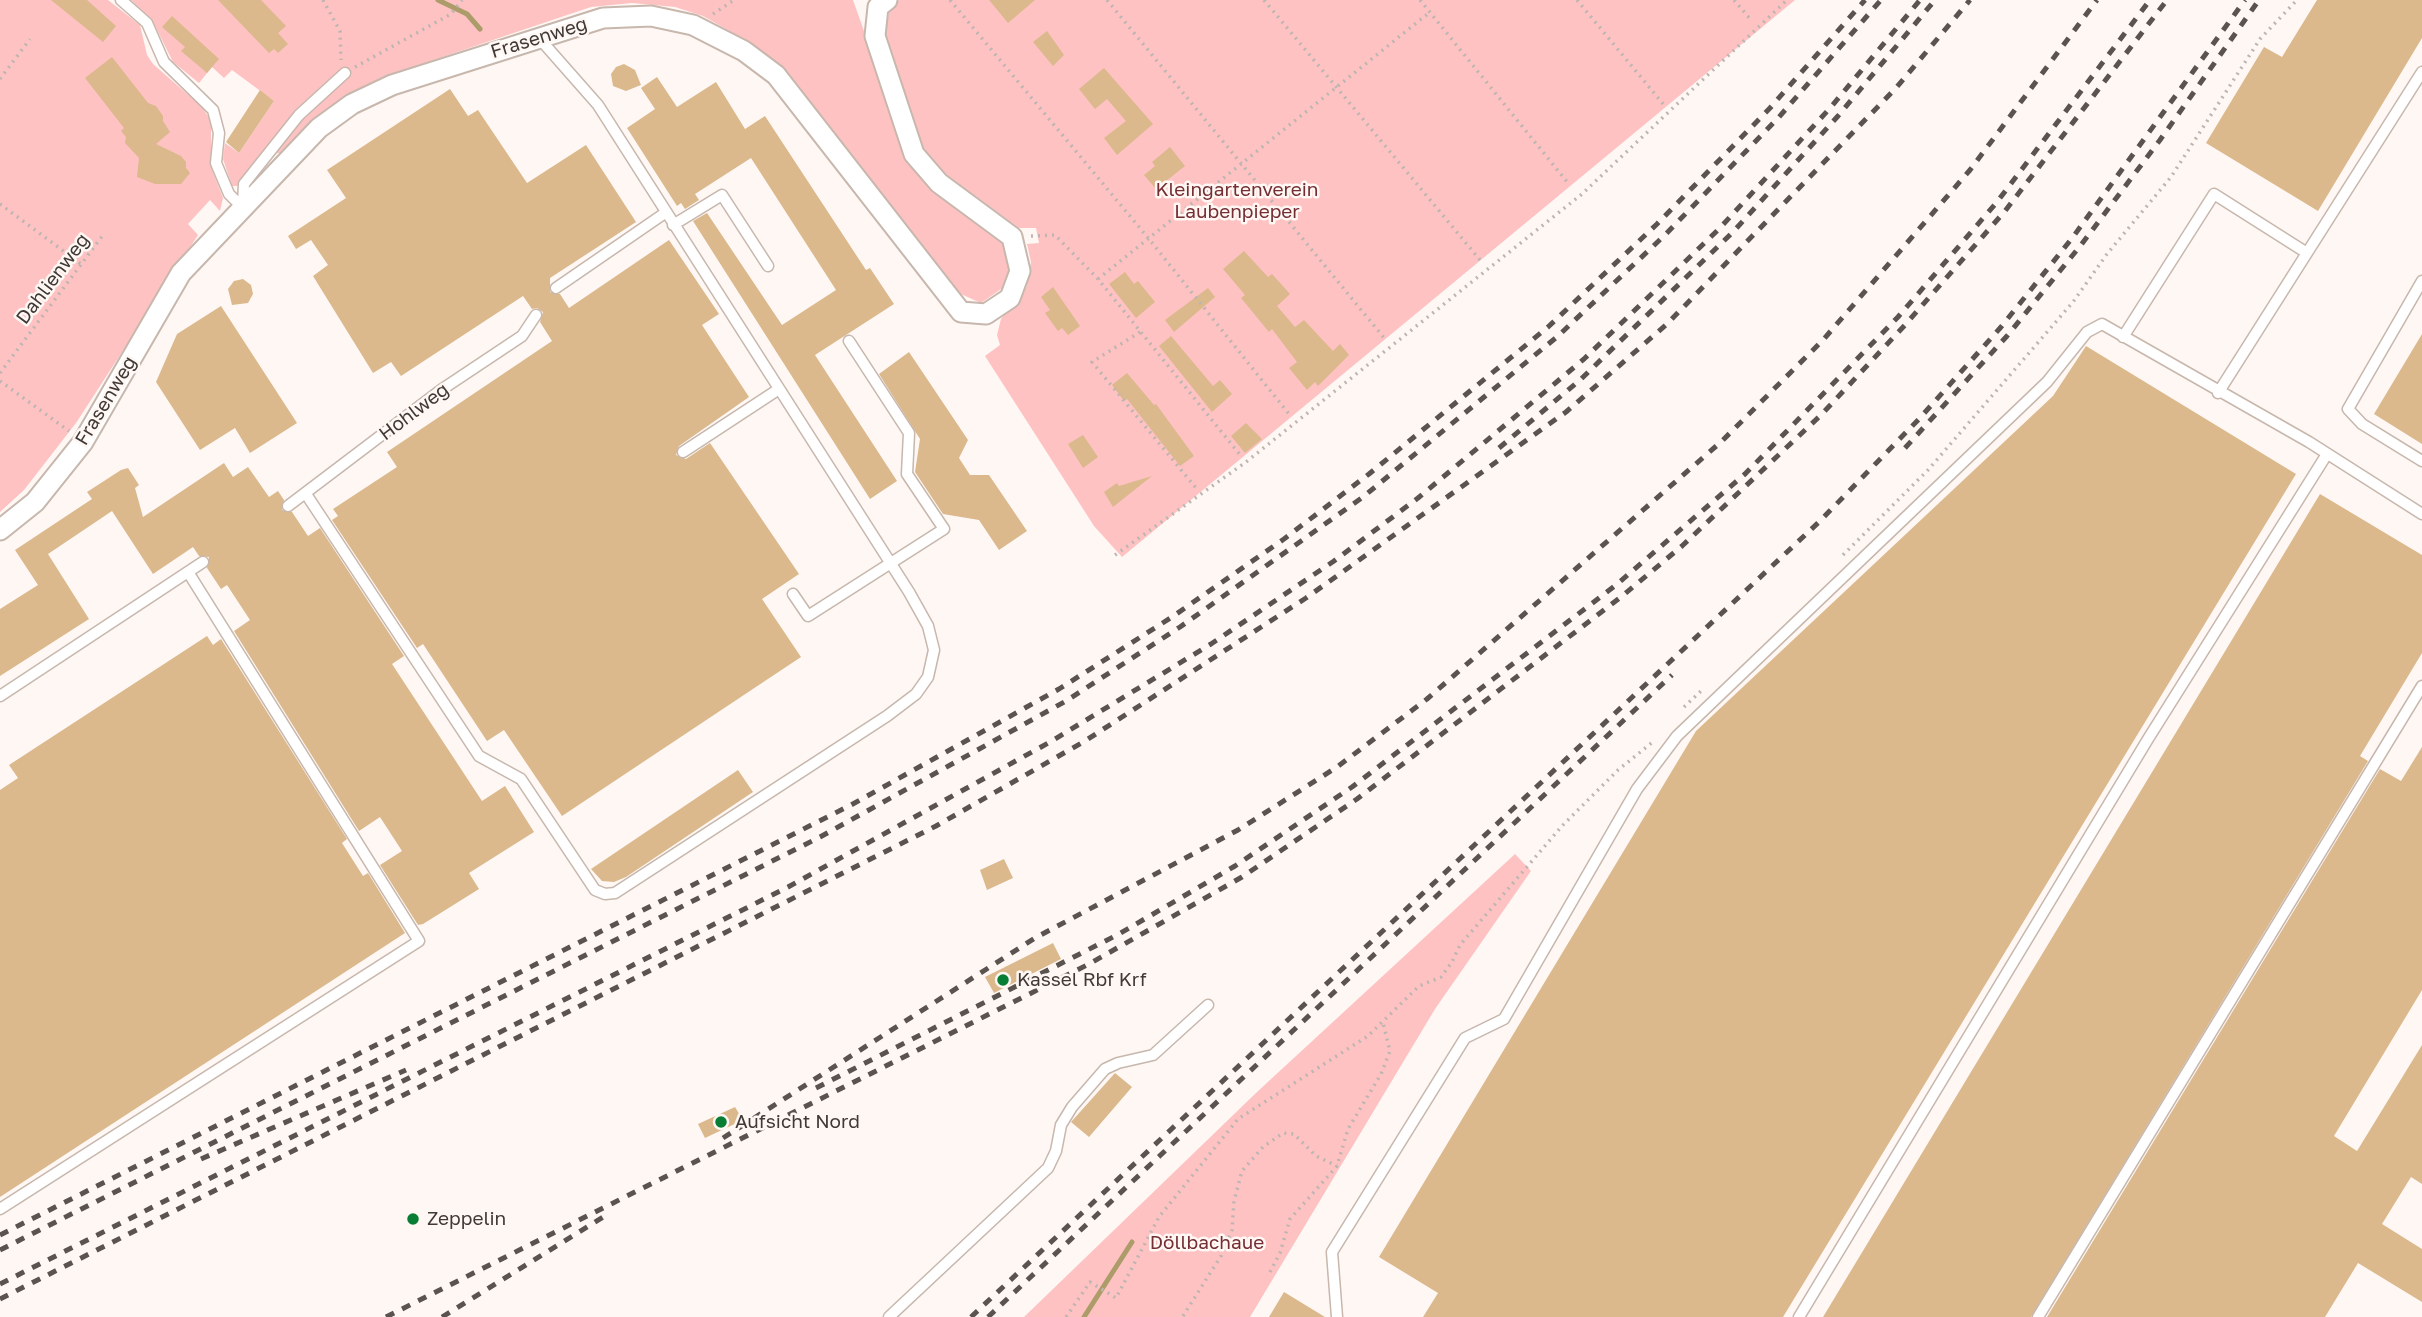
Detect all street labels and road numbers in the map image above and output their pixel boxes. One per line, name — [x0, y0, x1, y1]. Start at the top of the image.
street label: Frasenweg — [488, 13, 590, 63]
street label: Dahlienweg — [12, 229, 94, 329]
street label: Frasenweg — [71, 352, 141, 450]
street label: Hohlweg — [375, 378, 453, 446]

